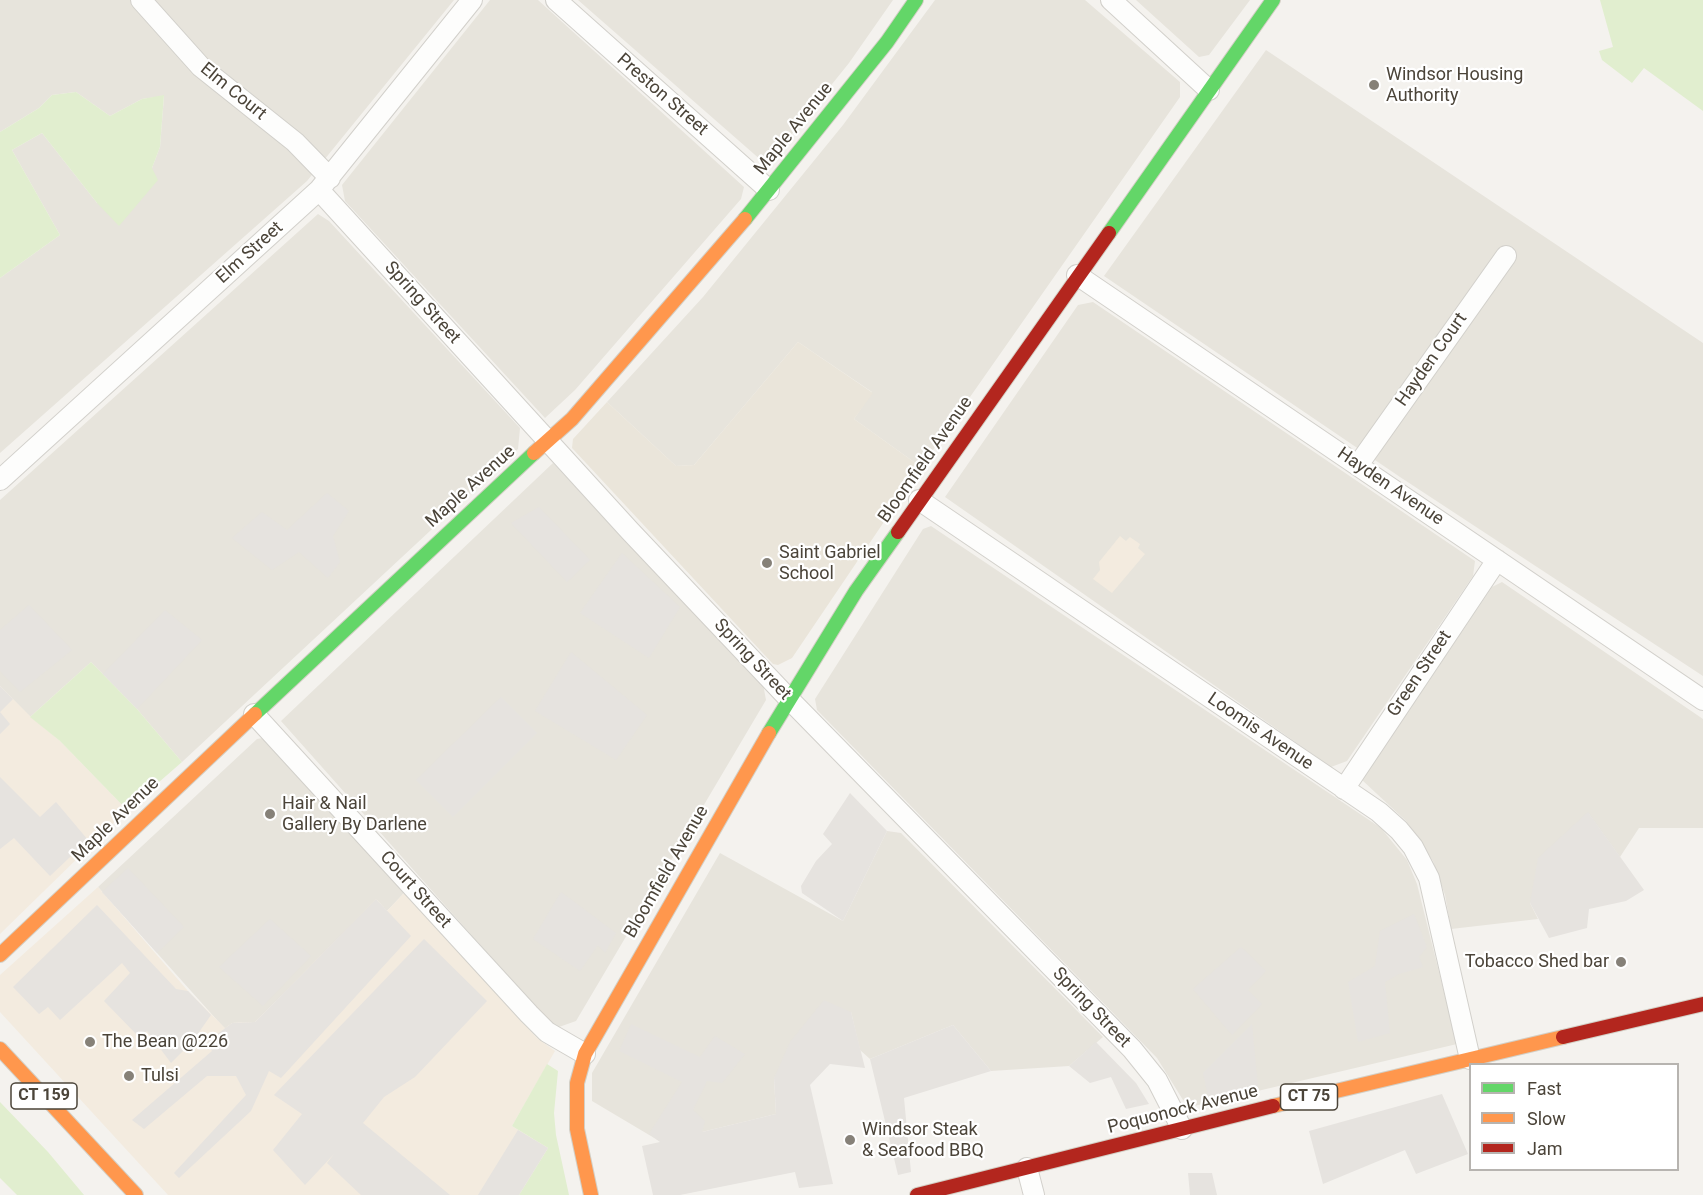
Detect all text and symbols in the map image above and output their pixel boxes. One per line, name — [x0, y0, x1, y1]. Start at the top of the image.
street label: Preston Street — [612, 49, 712, 141]
street label: Elm Court — [195, 59, 271, 125]
place label: Windsor Housing Authority — [1386, 64, 1523, 106]
street label: Maple Avenue — [750, 78, 838, 180]
marker: Windsor Housing Authority — [1367, 78, 1381, 92]
street label: Elm Street — [212, 217, 288, 289]
street label: Spring Street — [379, 257, 465, 349]
street label: Hayden Court — [1392, 309, 1472, 411]
street label: Bloomfield Avenue — [874, 393, 978, 527]
street label: Maple Avenue — [422, 441, 520, 533]
street label: Hayden Avenue — [1333, 443, 1447, 531]
place label: Saint Gabriel School — [779, 542, 881, 584]
marker: Saint Gabriel School — [760, 556, 774, 570]
street label: Spring Street — [709, 615, 795, 705]
street label: Green Street — [1383, 627, 1457, 721]
street label: Loomis Avenue — [1203, 689, 1317, 775]
street label: Maple Avenue — [68, 773, 164, 867]
place label: Hair & Nail Gallery By Darlene — [282, 793, 427, 836]
street label: Bloomfield Avenue — [620, 802, 714, 942]
marker: Hair & Nail Gallery By Darlene — [263, 807, 277, 821]
street label: Court Street — [375, 847, 455, 933]
place label: Tobacco Shed bar — [1465, 951, 1609, 973]
marker: Tobacco Shed bar — [1614, 955, 1628, 969]
street label: Spring Street — [1047, 963, 1135, 1053]
place label: The Bean @226 — [102, 1031, 228, 1053]
marker: The Bean @226 — [83, 1035, 97, 1049]
legend — [1469, 1063, 1679, 1171]
place label: Tulsi — [141, 1065, 179, 1087]
marker: Tulsi — [122, 1069, 136, 1083]
text: Fast — [1527, 1078, 1562, 1099]
street label: Poquonock Avenue — [1106, 1081, 1260, 1139]
road number: CT 159 — [11, 1083, 77, 1109]
road number: CT 75 — [1280, 1084, 1338, 1110]
text: Slow — [1527, 1108, 1566, 1129]
place label: Windsor Steak & Seafood BBQ — [862, 1119, 984, 1162]
marker: Windsor Steak & Seafood BBQ — [843, 1133, 857, 1147]
text: Jam — [1527, 1138, 1563, 1159]

